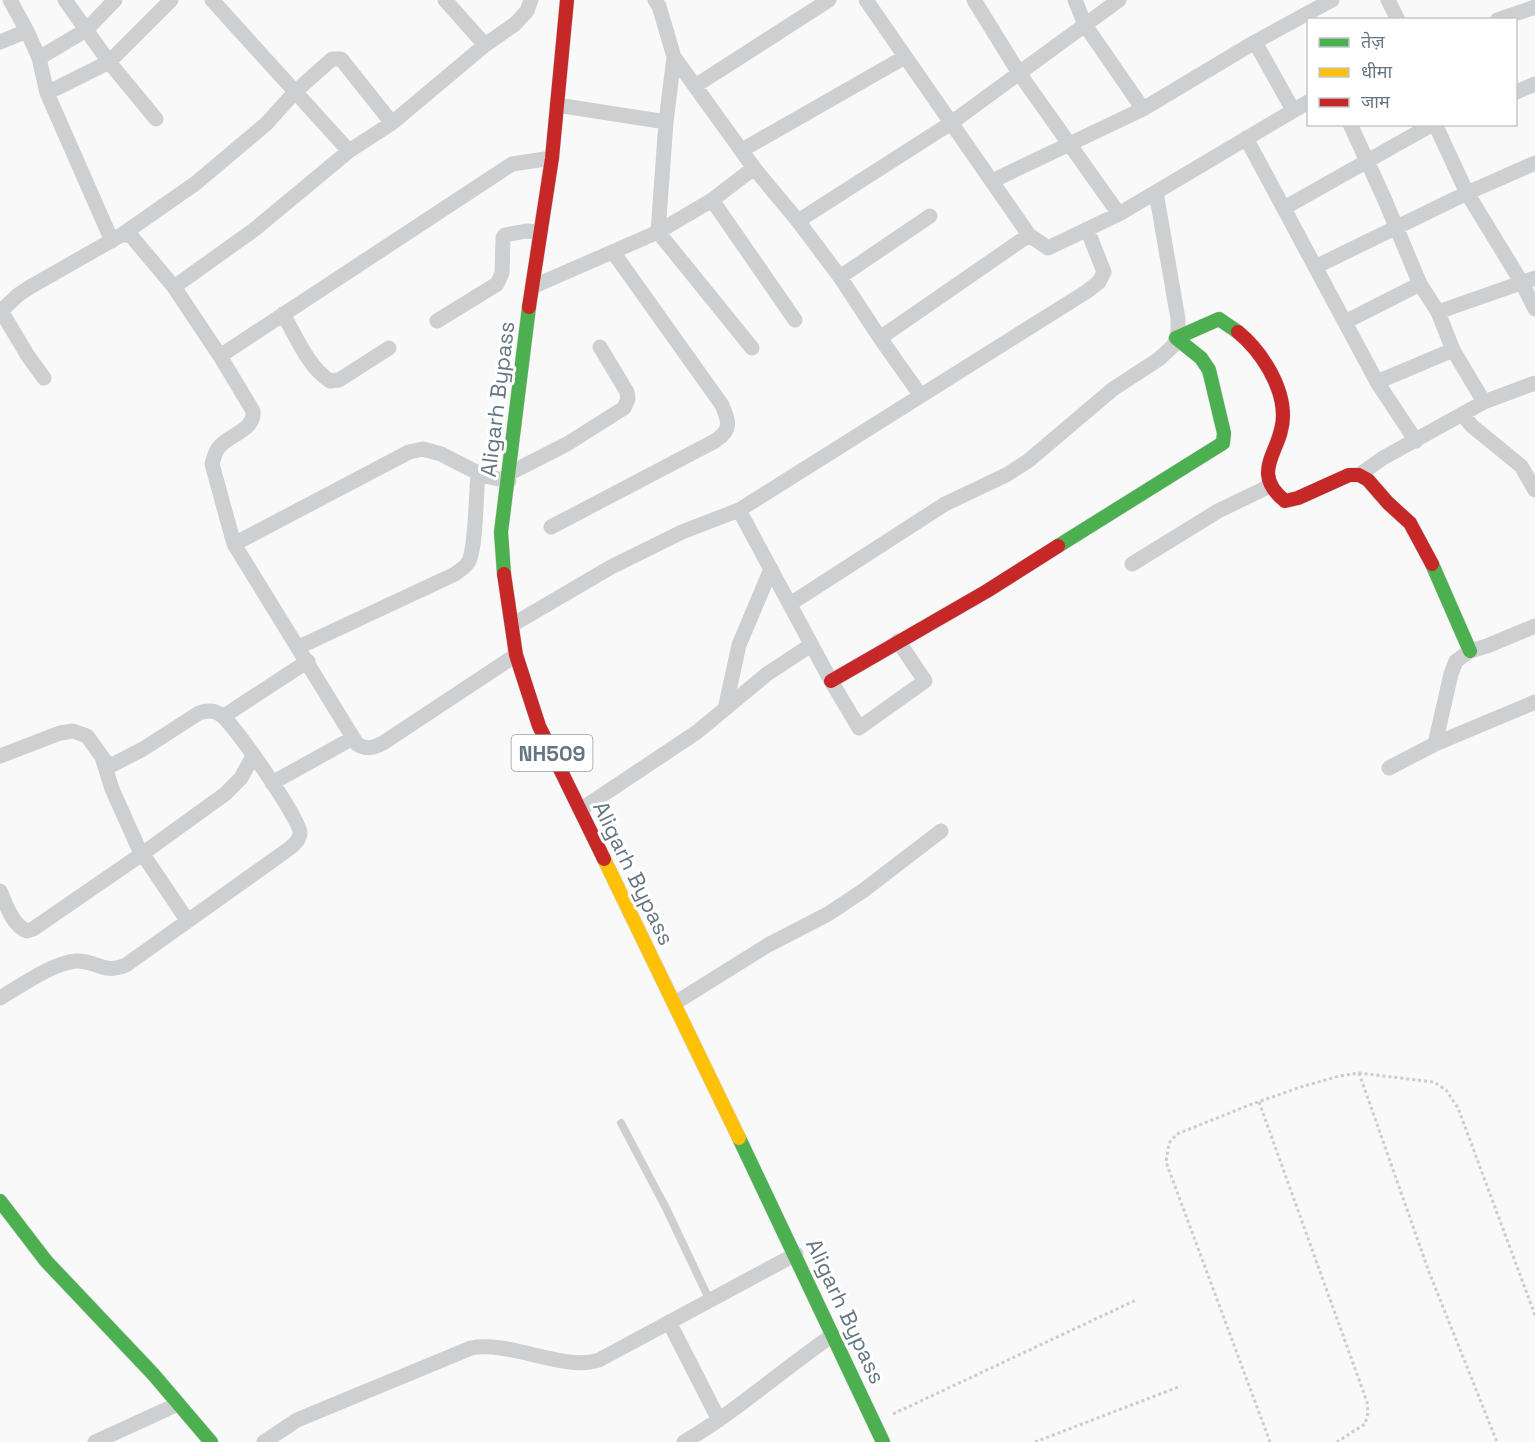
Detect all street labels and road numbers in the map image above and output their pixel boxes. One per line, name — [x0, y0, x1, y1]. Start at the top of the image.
street label: Aligarh Bypass — [474, 319, 520, 479]
road number: NH509 — [512, 735, 592, 771]
street label: Aligarh Bypass — [587, 796, 681, 950]
street label: Aligarh Bypass — [800, 1234, 892, 1388]

